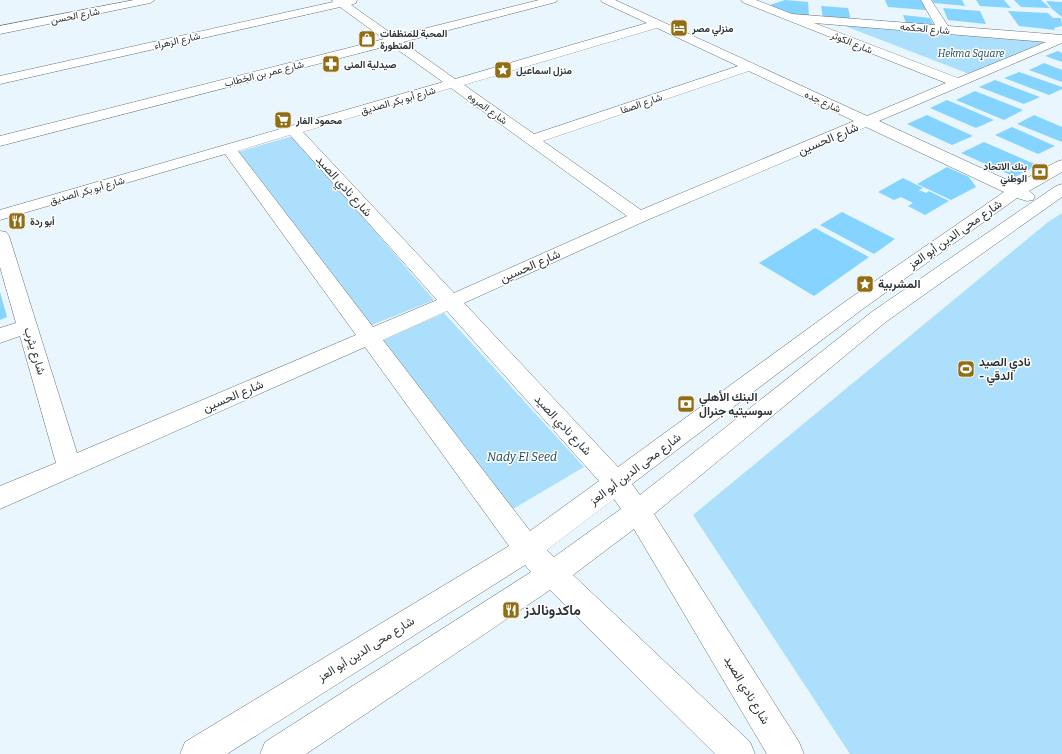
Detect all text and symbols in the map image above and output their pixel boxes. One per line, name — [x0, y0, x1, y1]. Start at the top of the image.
street label: شارع الحسن — [50, 5, 101, 27]
hotel icon: منزلي مصر — [669, 18, 689, 38]
street label: شارع الحكمه — [899, 21, 951, 37]
place label: منزلي مصر — [691, 23, 734, 37]
place label: المحبة للمنظفات المتطورة — [380, 28, 447, 52]
shop icon: المحبة للمنظفات المتطورة — [357, 29, 377, 49]
street label: شارع الكوثر — [828, 29, 874, 57]
street label: شارع الزهراء — [153, 30, 202, 52]
park label: Hekma Square — [938, 48, 1004, 60]
pharmacy icon: صيدلية المنى — [321, 54, 341, 74]
street label: شارع عمر بن الخطاب — [223, 58, 305, 90]
place label: صيدلية المنى — [344, 59, 397, 71]
place icon: منزل اسماعيل — [493, 60, 513, 80]
place label: منزل اسماعيل — [516, 65, 573, 77]
street label: شارع أبو بكر الصديق — [359, 84, 437, 117]
street label: شارع جده — [802, 88, 843, 116]
street label: شارع المروه — [465, 90, 510, 127]
street label: شارع الصفا — [619, 91, 664, 117]
supermarket icon: محمود الفار — [273, 110, 293, 130]
place label: محمود الفار — [295, 115, 343, 127]
street label: شارع الحسين — [796, 120, 861, 160]
street label: شارع نادي الصيد — [311, 153, 375, 221]
place label: بنك الاتحاد الوطني — [983, 161, 1027, 187]
bank icon: بنك الاتحاد الوطني — [1030, 162, 1050, 182]
street label: شارع أبو بكر الصديق — [48, 174, 126, 207]
street label: شارع محى الدين أبو العز — [905, 196, 1006, 274]
restaurant icon: أبو ردة — [7, 211, 27, 231]
place label: أبو ردة — [30, 216, 55, 228]
street label: شارع الحسين — [498, 246, 563, 287]
place icon: المشربية — [855, 274, 875, 294]
place label: المشربية — [878, 277, 921, 292]
street label: شارع يثرب — [19, 326, 49, 377]
place label: نادي الصيد - الدقي — [979, 355, 1031, 386]
sports icon: نادي الصيد - الدقي — [956, 359, 976, 379]
street label: شارع الحسين — [201, 377, 266, 417]
place label: البنك الأهلي سوسيتيه جنرال — [699, 390, 773, 419]
street label: شارع نادي الصيد — [529, 392, 594, 460]
bank icon: البنك الأهلي سوسيتيه جنرال — [676, 394, 696, 414]
street label: شارع محى الدين أبو العز — [586, 430, 685, 510]
park label: Nady El Seed — [487, 450, 557, 464]
restaurant icon: ماكدونالدز — [501, 600, 521, 620]
place label: ماكدونالدز — [523, 602, 581, 619]
street label: شارع محى الدين أبو العز — [314, 614, 418, 687]
street label: شارع نادي الصيد — [719, 653, 773, 728]

